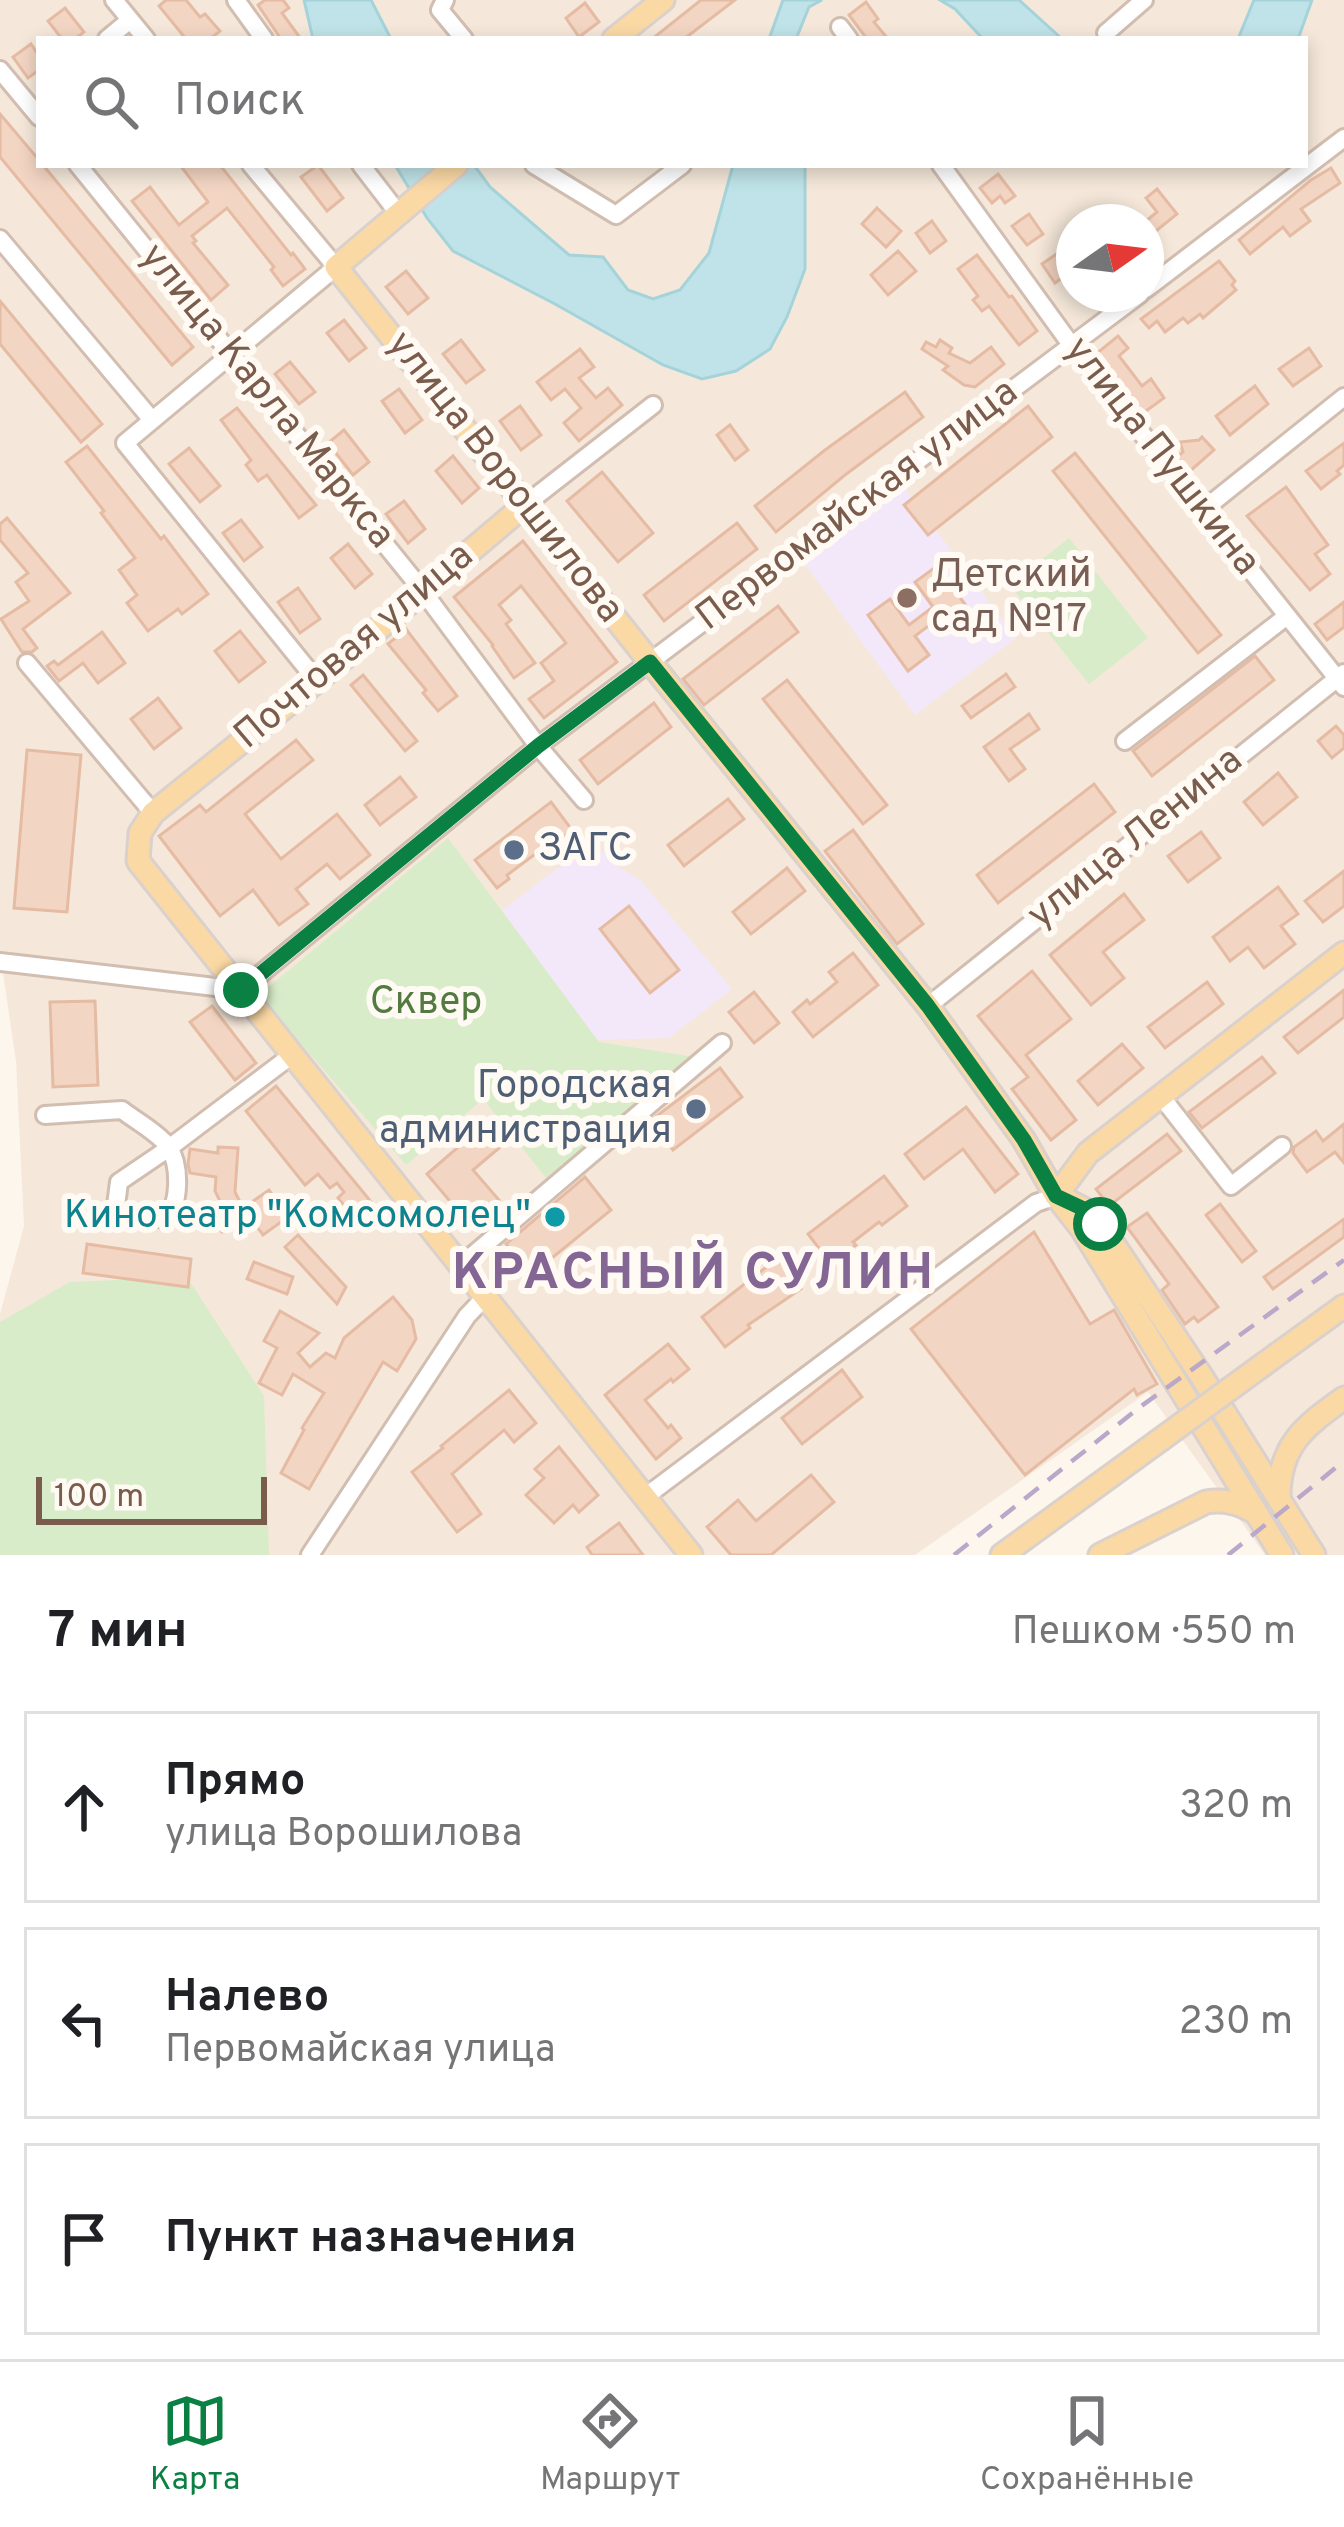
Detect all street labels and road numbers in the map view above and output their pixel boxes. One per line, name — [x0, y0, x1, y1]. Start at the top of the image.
street label: улица Карла Маркса — [128, 234, 404, 560]
street label: улица Ворошилова — [375, 322, 633, 634]
street label: улица Пушкина — [1052, 328, 1270, 586]
street label: Первомайская улица — [687, 369, 1029, 643]
street label: Почтовая улица — [225, 533, 485, 761]
street label: улица Ленина — [1018, 737, 1254, 941]

